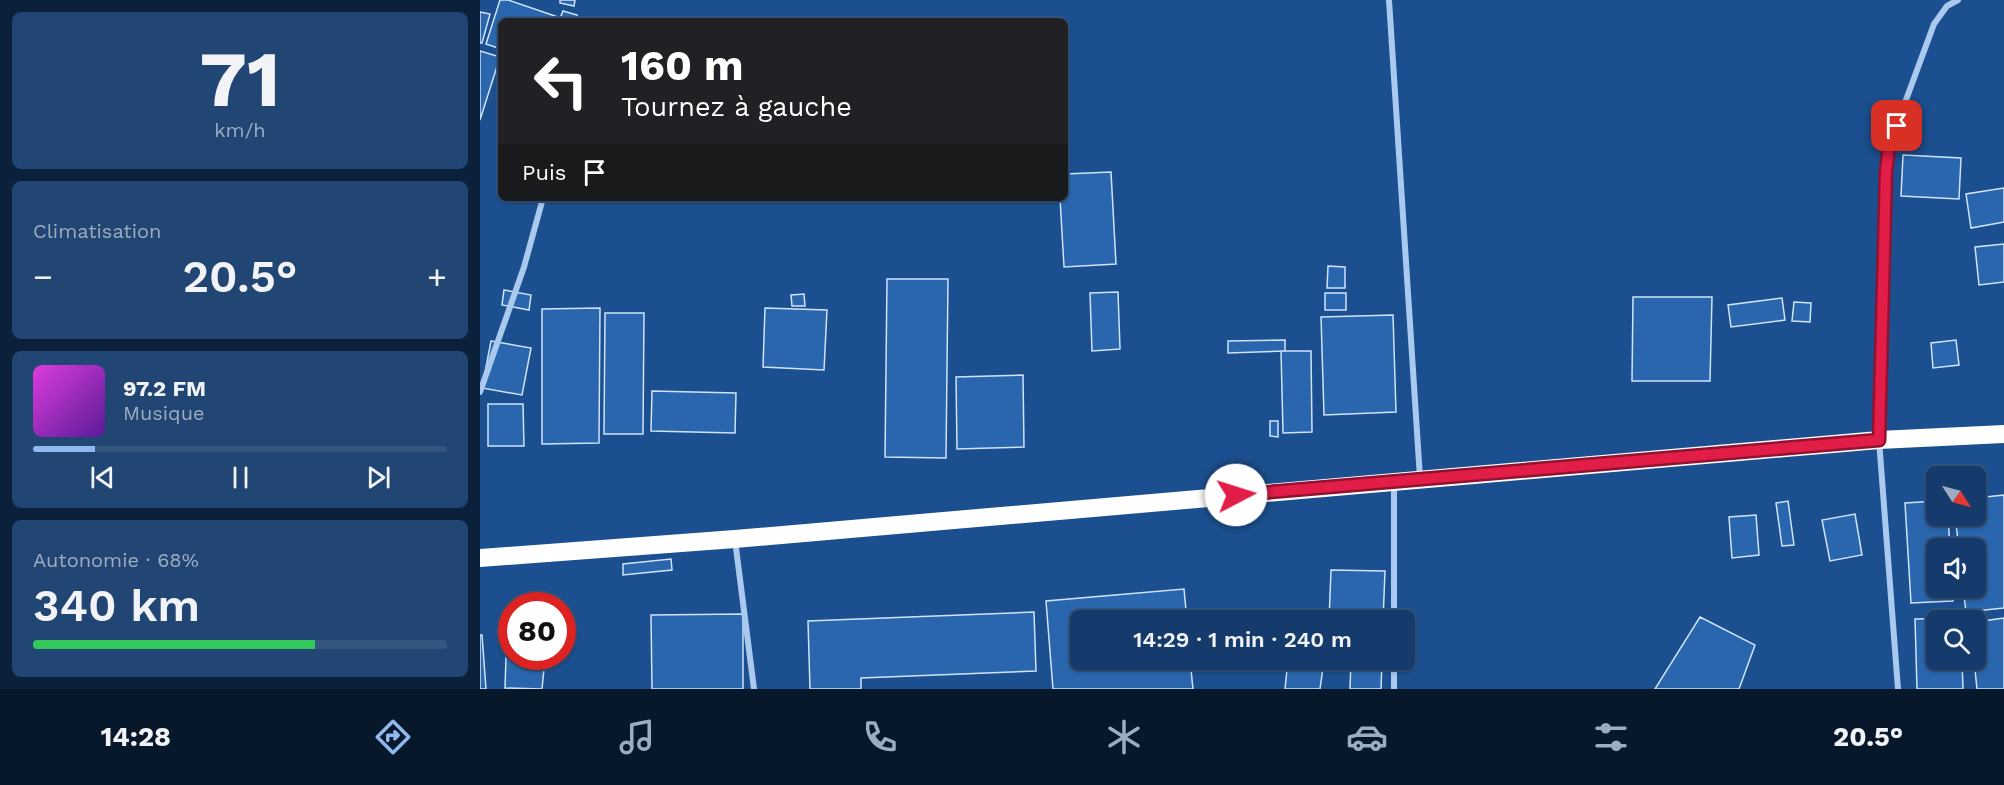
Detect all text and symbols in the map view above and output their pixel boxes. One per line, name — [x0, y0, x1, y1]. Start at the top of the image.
text: 71 — [199, 33, 281, 125]
text: 160 m — [621, 41, 744, 90]
icon: left — [522, 42, 600, 120]
text: Tournez à gauche — [621, 91, 852, 123]
pin — [1871, 100, 1922, 151]
icon: arrive — [1880, 109, 1913, 142]
text: km/h — [214, 118, 266, 142]
icon: arrive — [578, 156, 611, 189]
text: Puis — [522, 160, 566, 185]
text: Climatisation — [33, 219, 161, 243]
text: 20.5° — [182, 250, 298, 303]
text: − — [33, 257, 53, 296]
text: + — [427, 257, 447, 296]
text: 97.2 FM — [123, 376, 206, 401]
text: Musique — [123, 401, 205, 425]
icon: previous — [86, 461, 119, 494]
icon: pause — [224, 461, 257, 494]
icon: next — [362, 461, 395, 494]
position arrow — [1204, 463, 1268, 527]
north arrow — [1926, 466, 1986, 526]
map controls — [1926, 466, 1986, 670]
button: sound — [1926, 538, 1986, 598]
text: Autonomie · 68% — [33, 548, 199, 572]
text: 340 km — [33, 579, 200, 632]
speed limit sign: 80 — [498, 592, 576, 670]
button: search — [1926, 610, 1986, 670]
text: 14:29 · 1 min · 240 m — [1133, 627, 1352, 652]
icon: directions — [372, 716, 414, 758]
icon: music — [616, 716, 658, 758]
icon: phone — [859, 716, 901, 758]
icon: climate — [1103, 716, 1145, 758]
icon: car — [1346, 716, 1388, 758]
icon: filters — [1590, 716, 1632, 758]
text: 14:28 — [101, 721, 171, 753]
text: 20.5° — [1833, 721, 1903, 753]

